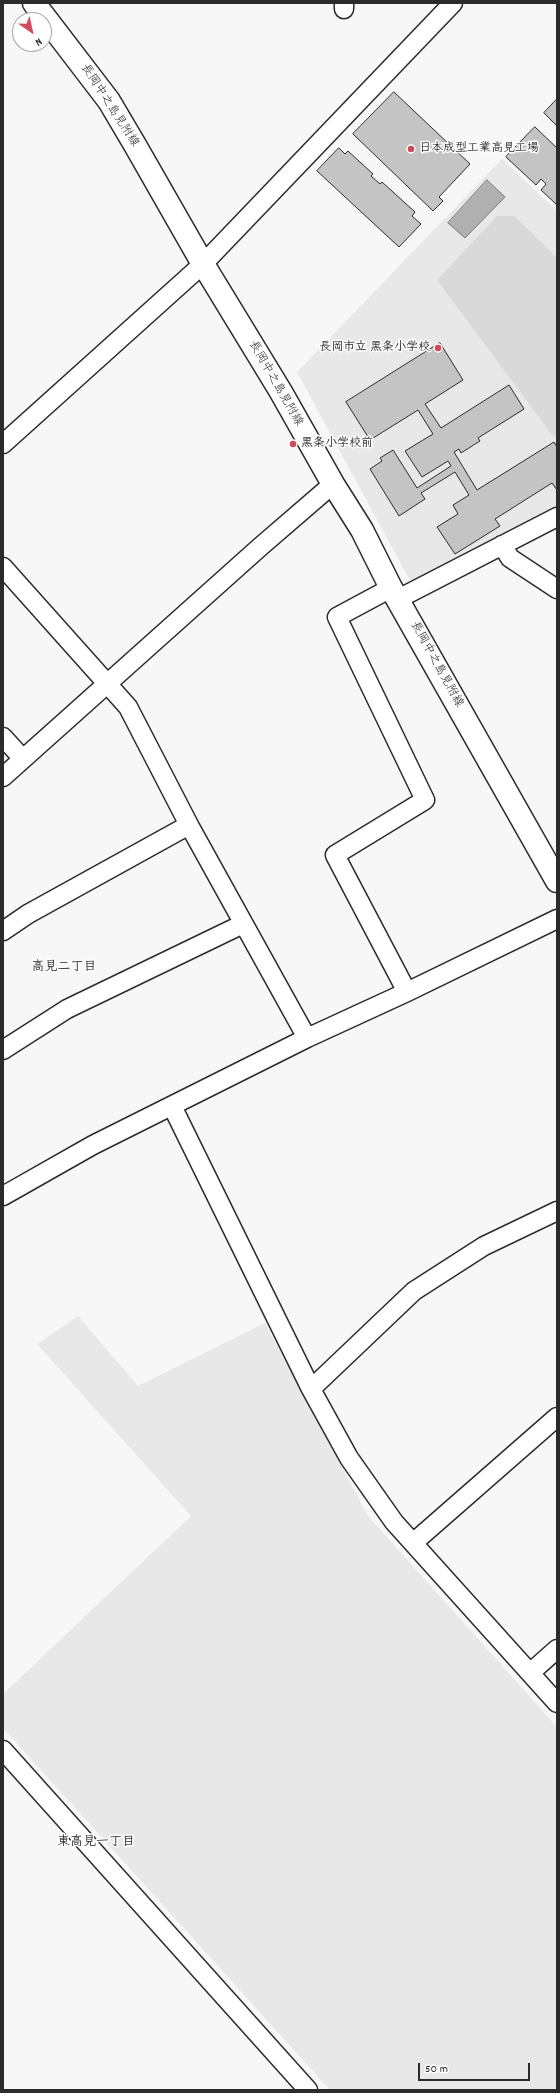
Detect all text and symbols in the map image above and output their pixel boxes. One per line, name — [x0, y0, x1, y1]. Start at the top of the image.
north arrow — [12, 12, 52, 52]
text: N — [31, 33, 45, 49]
street label: 長岡中之島見附線 — [77, 62, 141, 150]
place label: 日本成型工業高見工場 — [419, 142, 539, 156]
marker: 日本成型工業高見工場 — [406, 144, 416, 154]
street label: 長岡中之島見附線 — [245, 339, 305, 429]
place label: 長岡市立 黒条小学校 — [319, 341, 430, 355]
marker: 長岡市立 黒条小学校 — [433, 343, 443, 353]
place label: 黒条小学校前 — [301, 437, 373, 451]
marker: 黒条小学校前 — [288, 439, 298, 449]
street label: 長岡中之島見附線 — [406, 620, 466, 710]
district label: 高見二丁目 — [32, 960, 96, 976]
district label: 東高見一丁目 — [57, 1835, 135, 1851]
scale bar — [420, 2055, 532, 2081]
text: 50 m — [425, 2061, 448, 2078]

